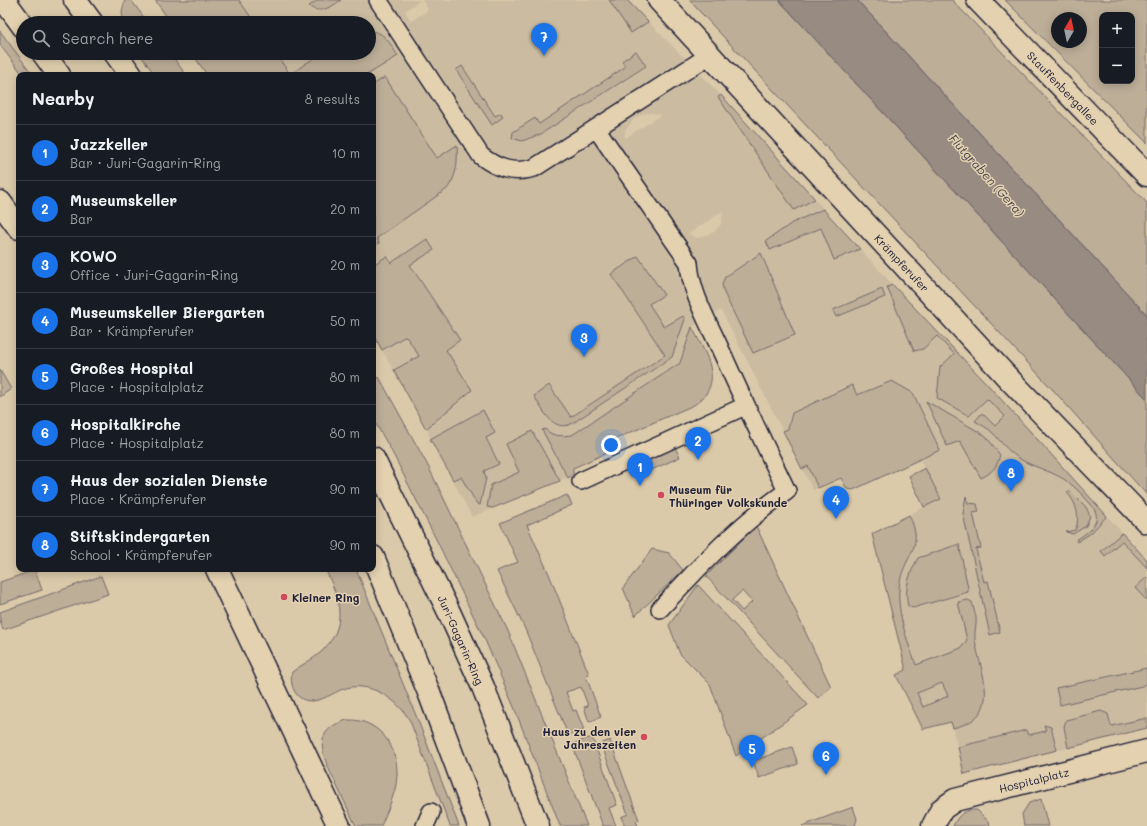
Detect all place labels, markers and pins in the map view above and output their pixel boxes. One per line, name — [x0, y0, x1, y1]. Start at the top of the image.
pin: 7 — [531, 23, 557, 56]
pin: 3 — [571, 324, 597, 357]
pin: 2 — [685, 427, 711, 460]
pin: 1 — [627, 453, 653, 486]
pin: 8 — [998, 459, 1024, 492]
place label: Museum für Thüringer Volkskunde — [669, 482, 788, 510]
pin: 4 — [823, 486, 849, 519]
marker: Museum für Thüringer Volkskunde — [656, 490, 666, 500]
place label: Kleiner Ring — [292, 590, 360, 605]
marker: Kleiner Ring — [279, 592, 289, 602]
place label: Haus zu den vier Jahreszeiten — [542, 724, 636, 752]
marker: Haus zu den vier Jahreszeiten — [639, 732, 649, 742]
pin: 5 — [739, 735, 765, 768]
pin: 6 — [813, 742, 839, 775]

